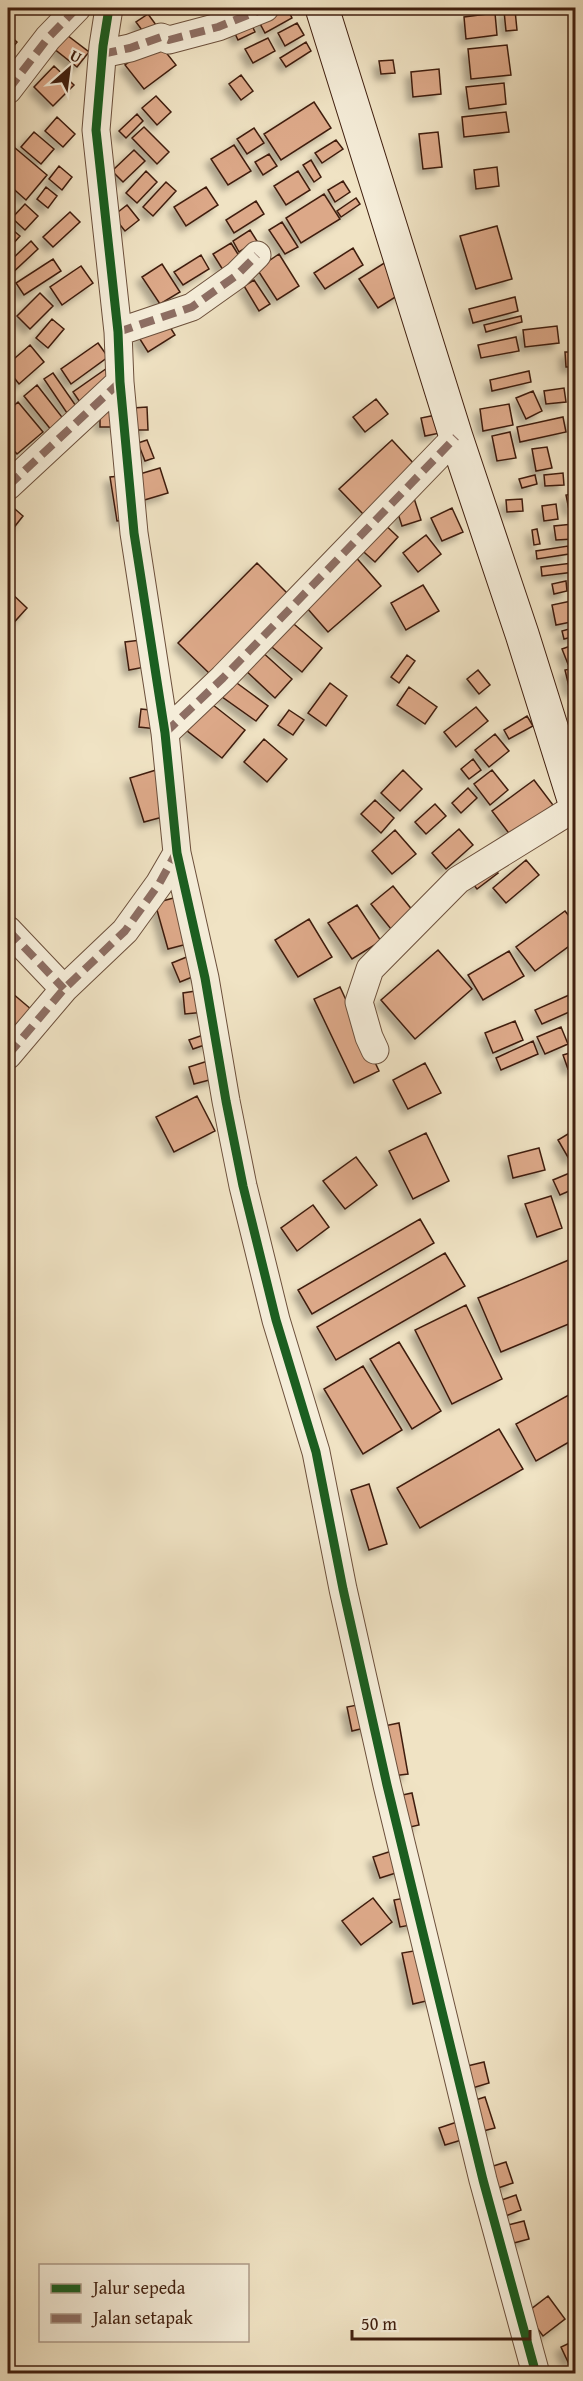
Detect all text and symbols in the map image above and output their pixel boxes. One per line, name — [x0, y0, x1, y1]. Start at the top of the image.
north arrow — [39, 39, 99, 99]
text: U — [66, 43, 87, 69]
legend — [39, 2264, 249, 2342]
text: Jalur sepeda — [91, 2274, 186, 2301]
scale bar — [352, 2303, 530, 2341]
text: Jalan setapak — [91, 2304, 193, 2331]
text: 50 m — [361, 2310, 397, 2337]

